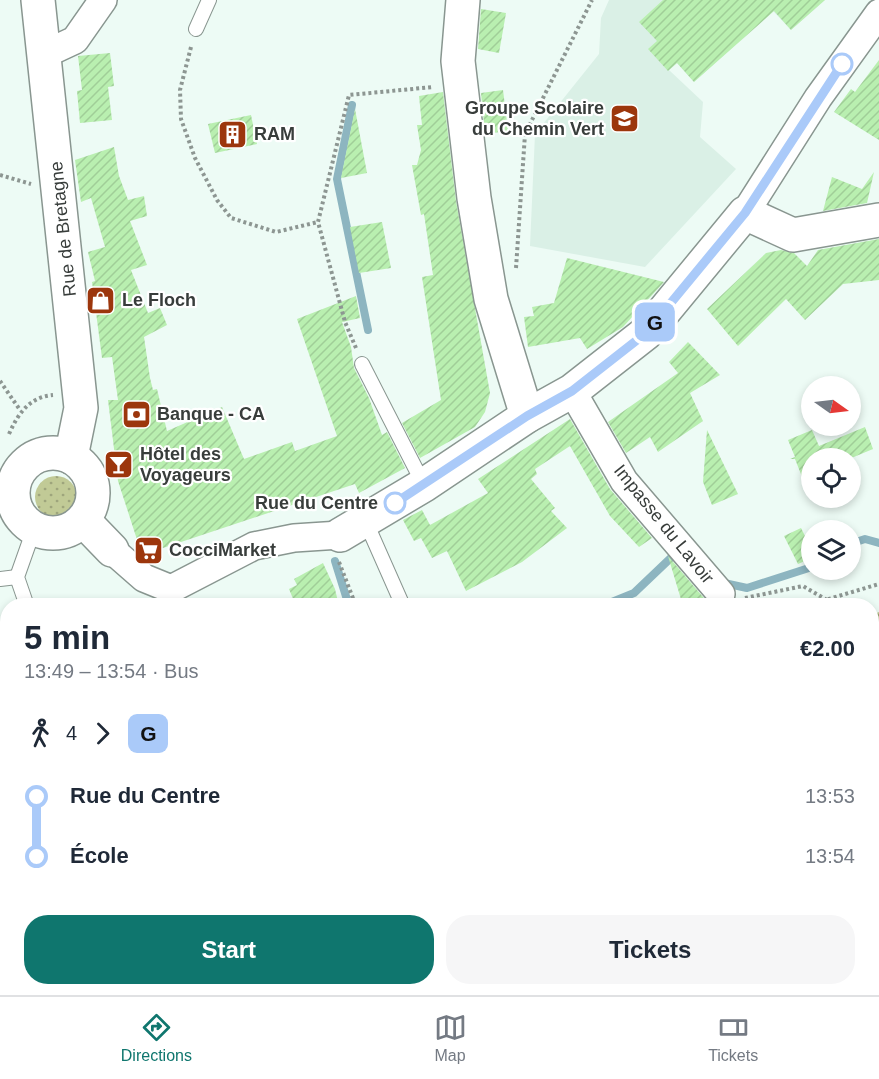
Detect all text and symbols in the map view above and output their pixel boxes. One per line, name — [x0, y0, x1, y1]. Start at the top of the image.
unlabelled marker — [831, 53, 853, 75]
place label: Groupe Scolaire du Chemin Vert — [465, 98, 604, 139]
school or university icon: Groupe Scolaire du Chemin Vert — [609, 102, 641, 134]
building icon: RAM — [217, 118, 249, 150]
place label: RAM — [254, 124, 295, 144]
street label: Rue de Bretagne — [46, 160, 80, 298]
shop icon: Le Floch — [85, 284, 117, 316]
place label: Le Floch — [122, 290, 196, 310]
line badge: G — [636, 302, 674, 342]
text: G — [647, 311, 663, 334]
north arrow — [801, 376, 861, 436]
map controls — [801, 376, 861, 580]
bank icon: Banque - CA — [120, 398, 152, 430]
place label: Banque - CA — [157, 404, 265, 424]
place label: Hôtel des Voyageurs — [140, 444, 231, 485]
bar icon: Hôtel des Voyageurs — [103, 448, 135, 480]
button: locate — [801, 448, 861, 508]
street label: Impasse du Lavoir — [610, 461, 718, 587]
marker: Rue du Centre — [384, 492, 406, 514]
place label: Rue du Centre — [255, 493, 378, 513]
button: layers — [801, 520, 861, 580]
supermarket icon: CocciMarket — [132, 534, 164, 566]
place label: CocciMarket — [169, 540, 276, 560]
text: 5 min — [24, 619, 110, 656]
text: €2.00 — [800, 636, 855, 661]
text: 13:49 – 13:54 · Bus — [24, 660, 199, 682]
icon: walk — [24, 717, 57, 750]
icon: forward — [86, 717, 119, 750]
text: 4 — [66, 722, 77, 744]
text: G — [140, 722, 156, 745]
text: Rue du Centre — [70, 783, 220, 808]
text: 13:53 — [805, 785, 855, 807]
text: École — [70, 843, 129, 868]
text: 13:54 — [805, 845, 855, 867]
button: Start — [24, 915, 434, 984]
button: Tickets — [446, 915, 855, 984]
tab: Directions — [121, 1011, 192, 1065]
tab: Map — [434, 1011, 467, 1065]
tab: Tickets — [708, 1011, 758, 1065]

